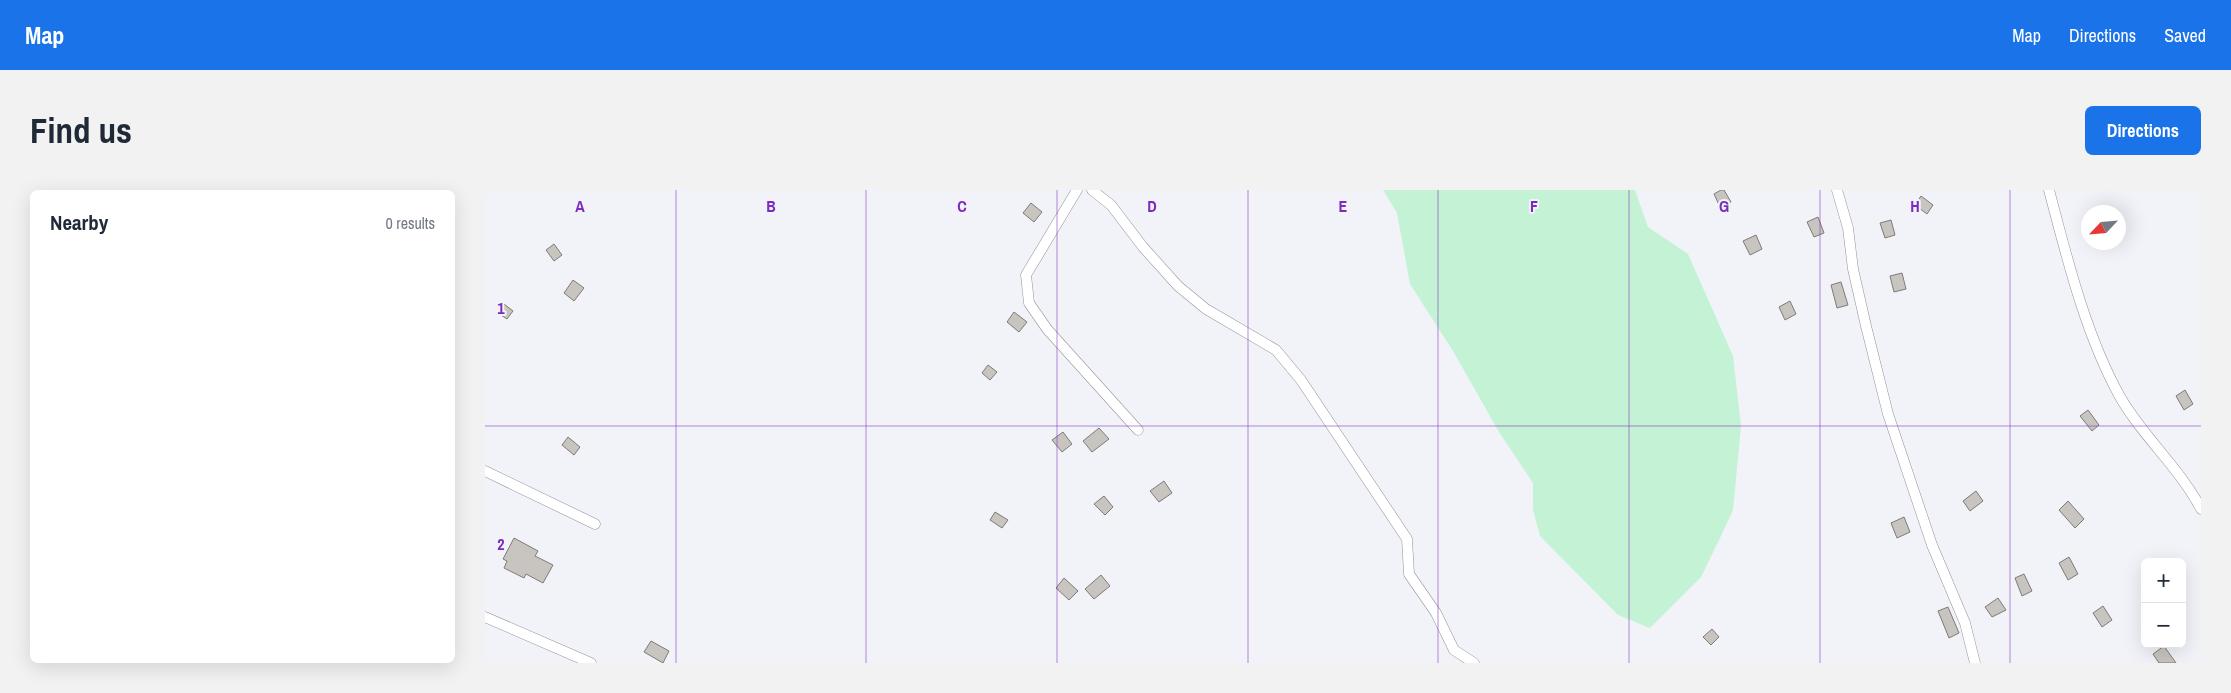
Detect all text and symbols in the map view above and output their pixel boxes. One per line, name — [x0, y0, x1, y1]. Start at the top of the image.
text: Map — [25, 19, 64, 51]
text: Map — [2012, 23, 2041, 48]
text: Directions — [2069, 23, 2136, 48]
text: Saved — [2164, 23, 2206, 48]
button: Directions — [2085, 106, 2201, 155]
text: Find us — [30, 107, 132, 154]
text: A — [575, 195, 585, 217]
text: B — [766, 195, 776, 217]
text: C — [957, 195, 967, 217]
text: D — [1147, 195, 1157, 217]
text: E — [1339, 195, 1348, 217]
text: F — [1530, 195, 1538, 217]
text: G — [1719, 195, 1729, 217]
text: H — [1910, 195, 1920, 217]
north arrow — [2081, 205, 2126, 250]
text: Nearby — [50, 208, 108, 237]
text: 0 results — [385, 212, 435, 234]
text: 1 — [497, 297, 505, 319]
text: 2 — [497, 533, 505, 555]
map controls — [2141, 558, 2186, 648]
button: + — [2141, 558, 2186, 603]
button: − — [2141, 603, 2186, 648]

